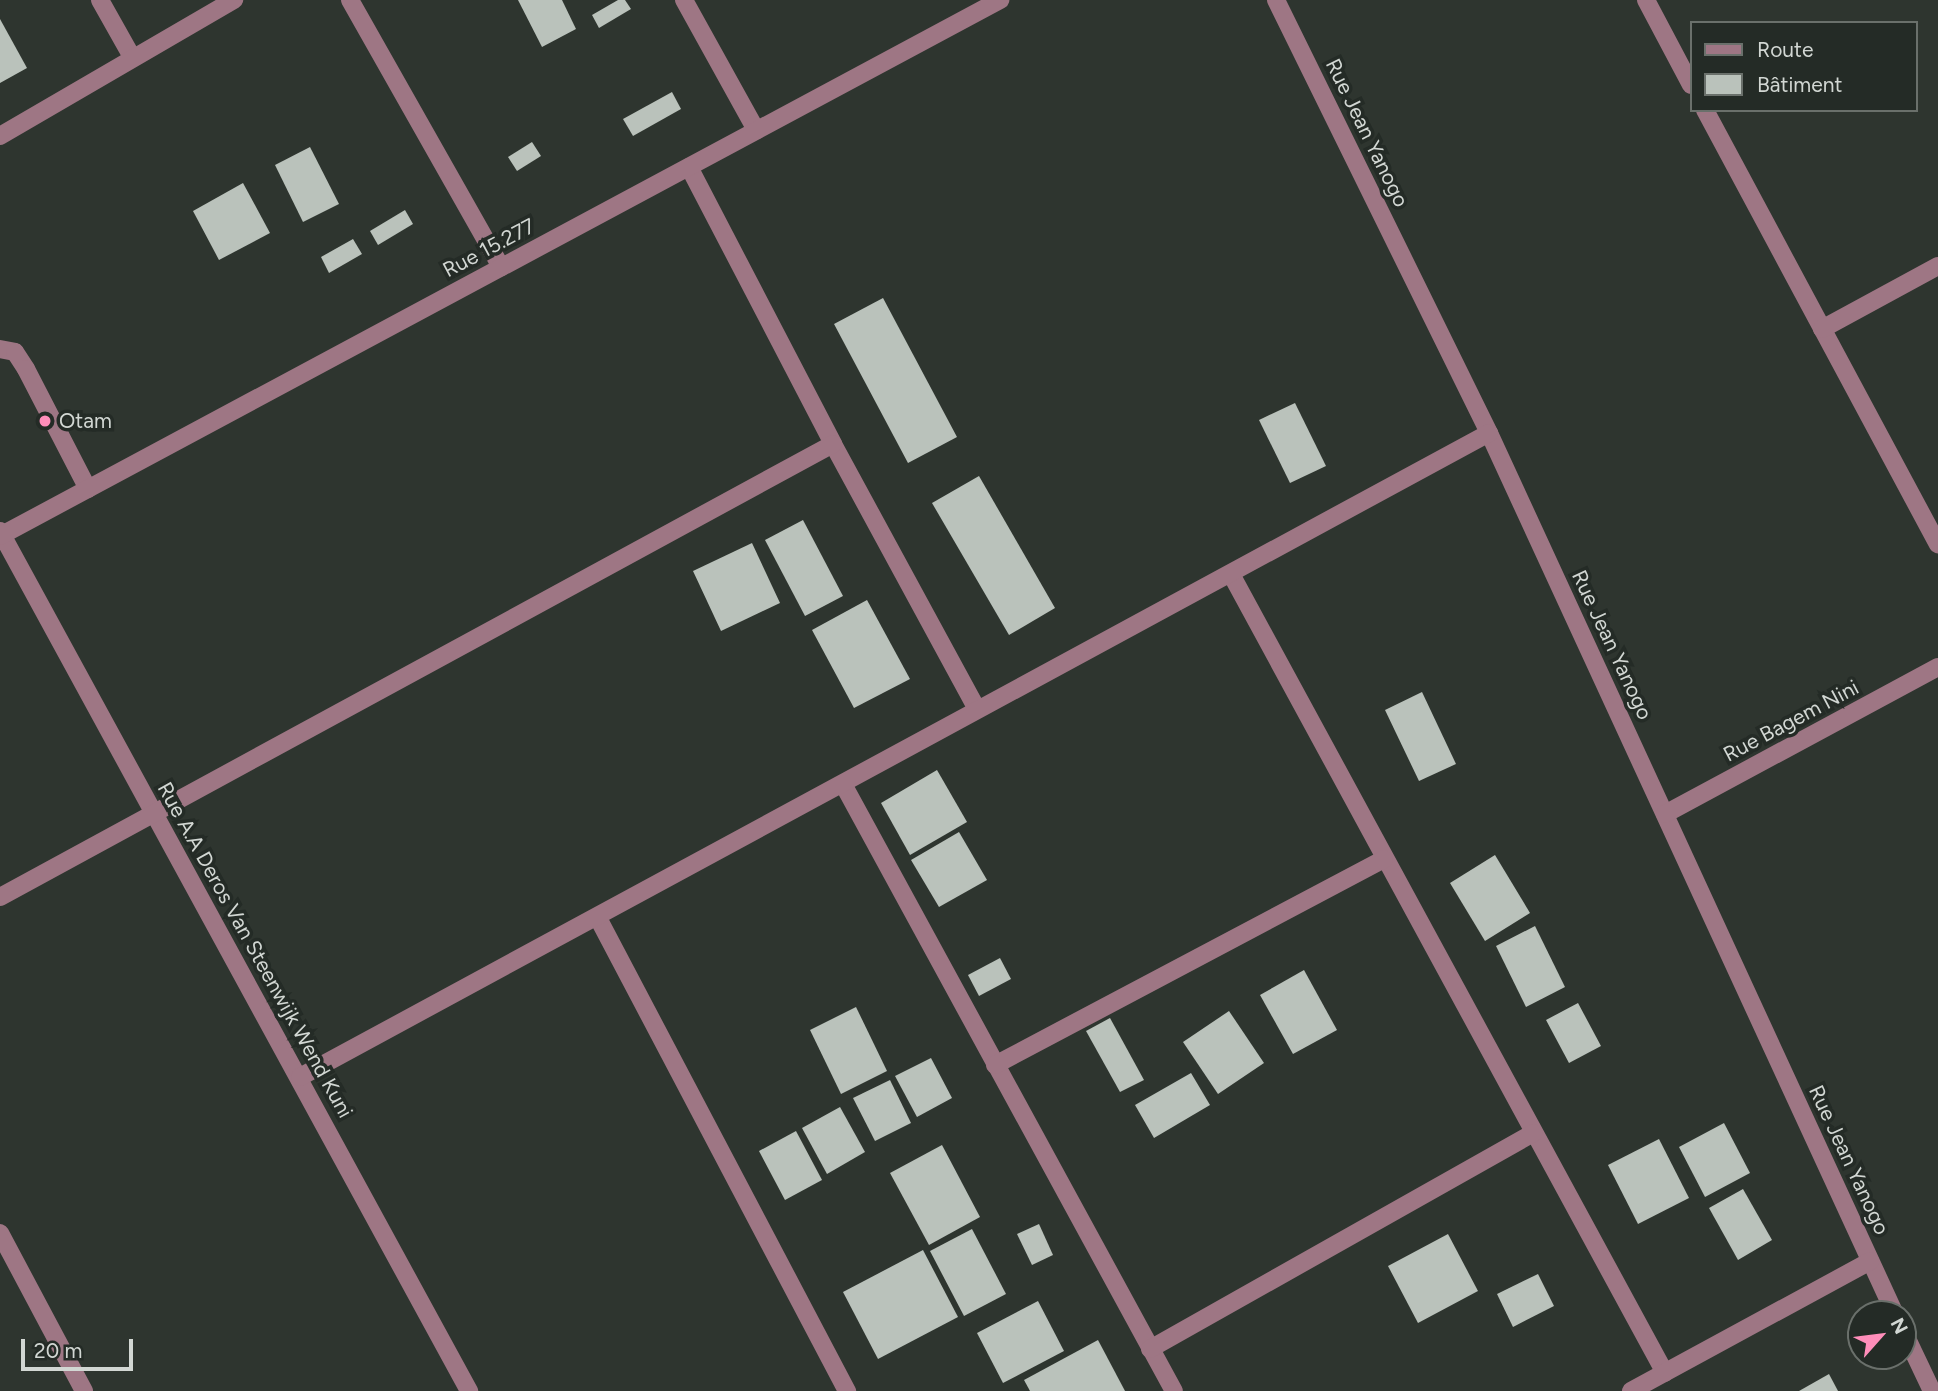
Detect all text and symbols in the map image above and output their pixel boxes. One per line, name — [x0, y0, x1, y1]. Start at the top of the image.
legend — [1689, 21, 1917, 112]
text: Route — [1757, 37, 1813, 62]
street label: Rue Jean Yanogo — [1320, 55, 1414, 211]
text: Bâtiment — [1757, 72, 1842, 97]
street label: Rue 15.277 — [439, 213, 539, 283]
place label: Otam — [59, 408, 112, 434]
marker: Otam — [37, 413, 53, 429]
street label: Rue Jean Yanogo — [1566, 566, 1658, 724]
street label: Rue Bagem Nini — [1719, 675, 1863, 767]
street label: Rue A.A Deros Van Steenwijk Wend Kuni — [152, 778, 358, 1122]
street label: Rue Jean Yanogo — [1803, 1081, 1895, 1239]
north arrow — [1847, 1300, 1917, 1370]
text: N — [1886, 1314, 1913, 1338]
scale bar — [24, 1324, 136, 1368]
text: 20 m — [34, 1338, 82, 1363]

